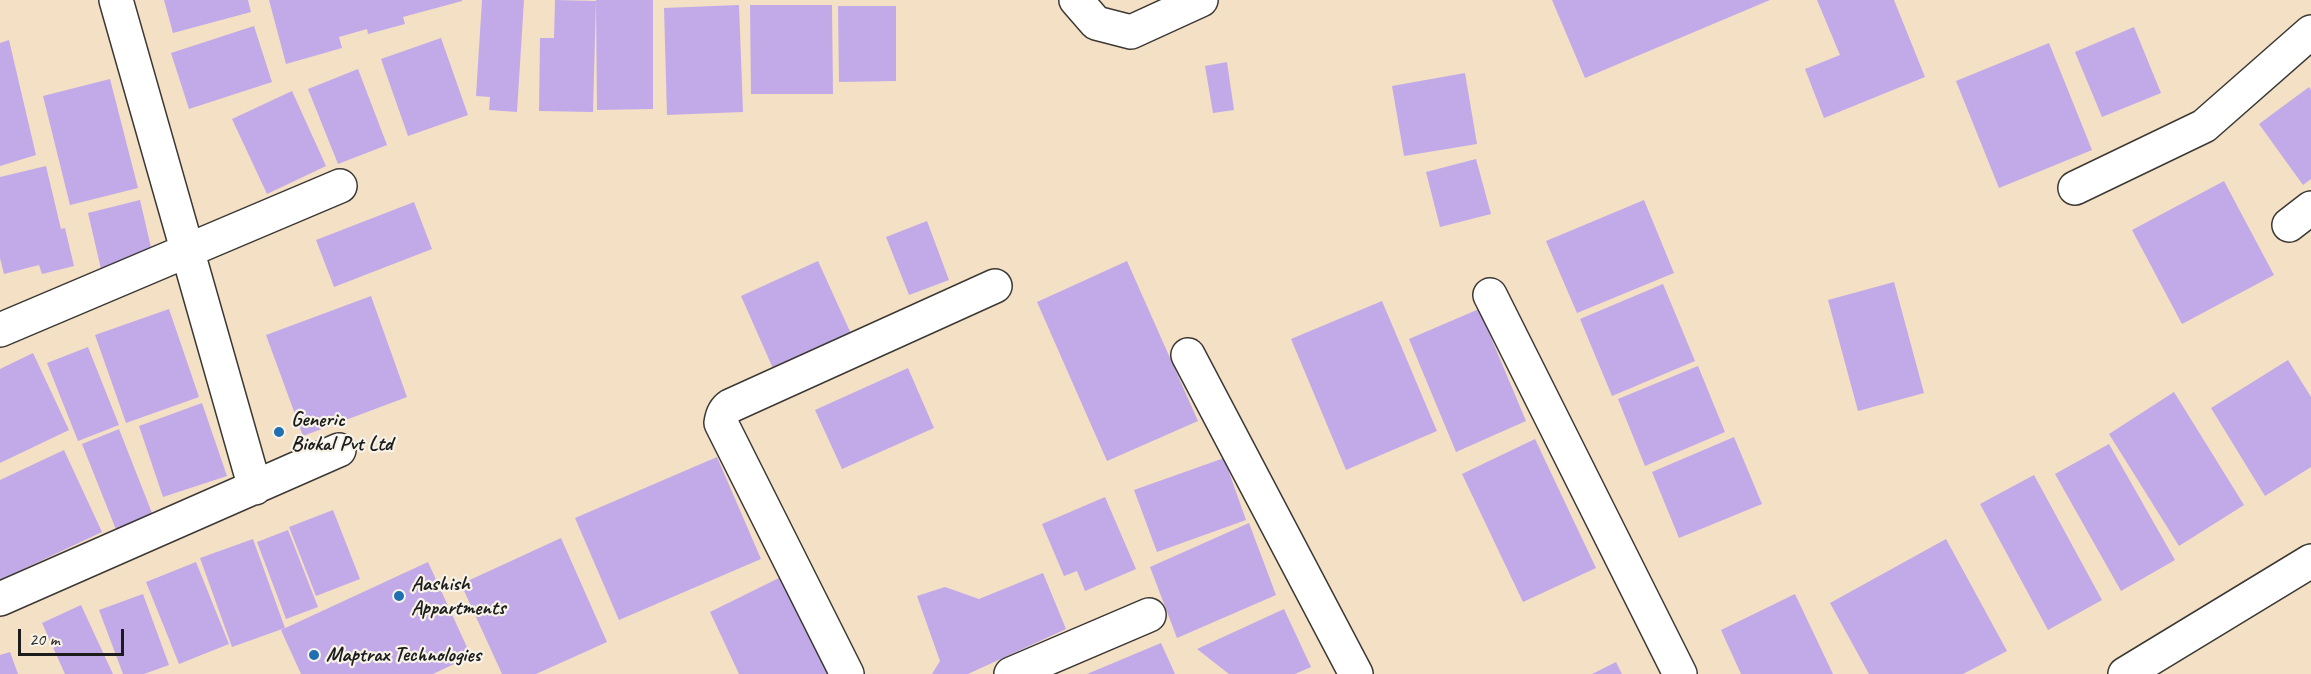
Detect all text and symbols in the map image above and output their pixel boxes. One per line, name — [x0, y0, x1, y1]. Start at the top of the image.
place label: Generic Biokal Pvt Ltd — [291, 407, 393, 457]
marker: Generic Biokal Pvt Ltd — [272, 425, 286, 439]
place label: Aashish Appartments — [411, 571, 505, 621]
marker: Aashish Appartments — [392, 589, 406, 603]
scale bar — [21, 617, 128, 655]
text: 20 m — [29, 628, 60, 650]
place label: Maptrax Technologies — [326, 642, 481, 668]
marker: Maptrax Technologies — [307, 648, 321, 662]

